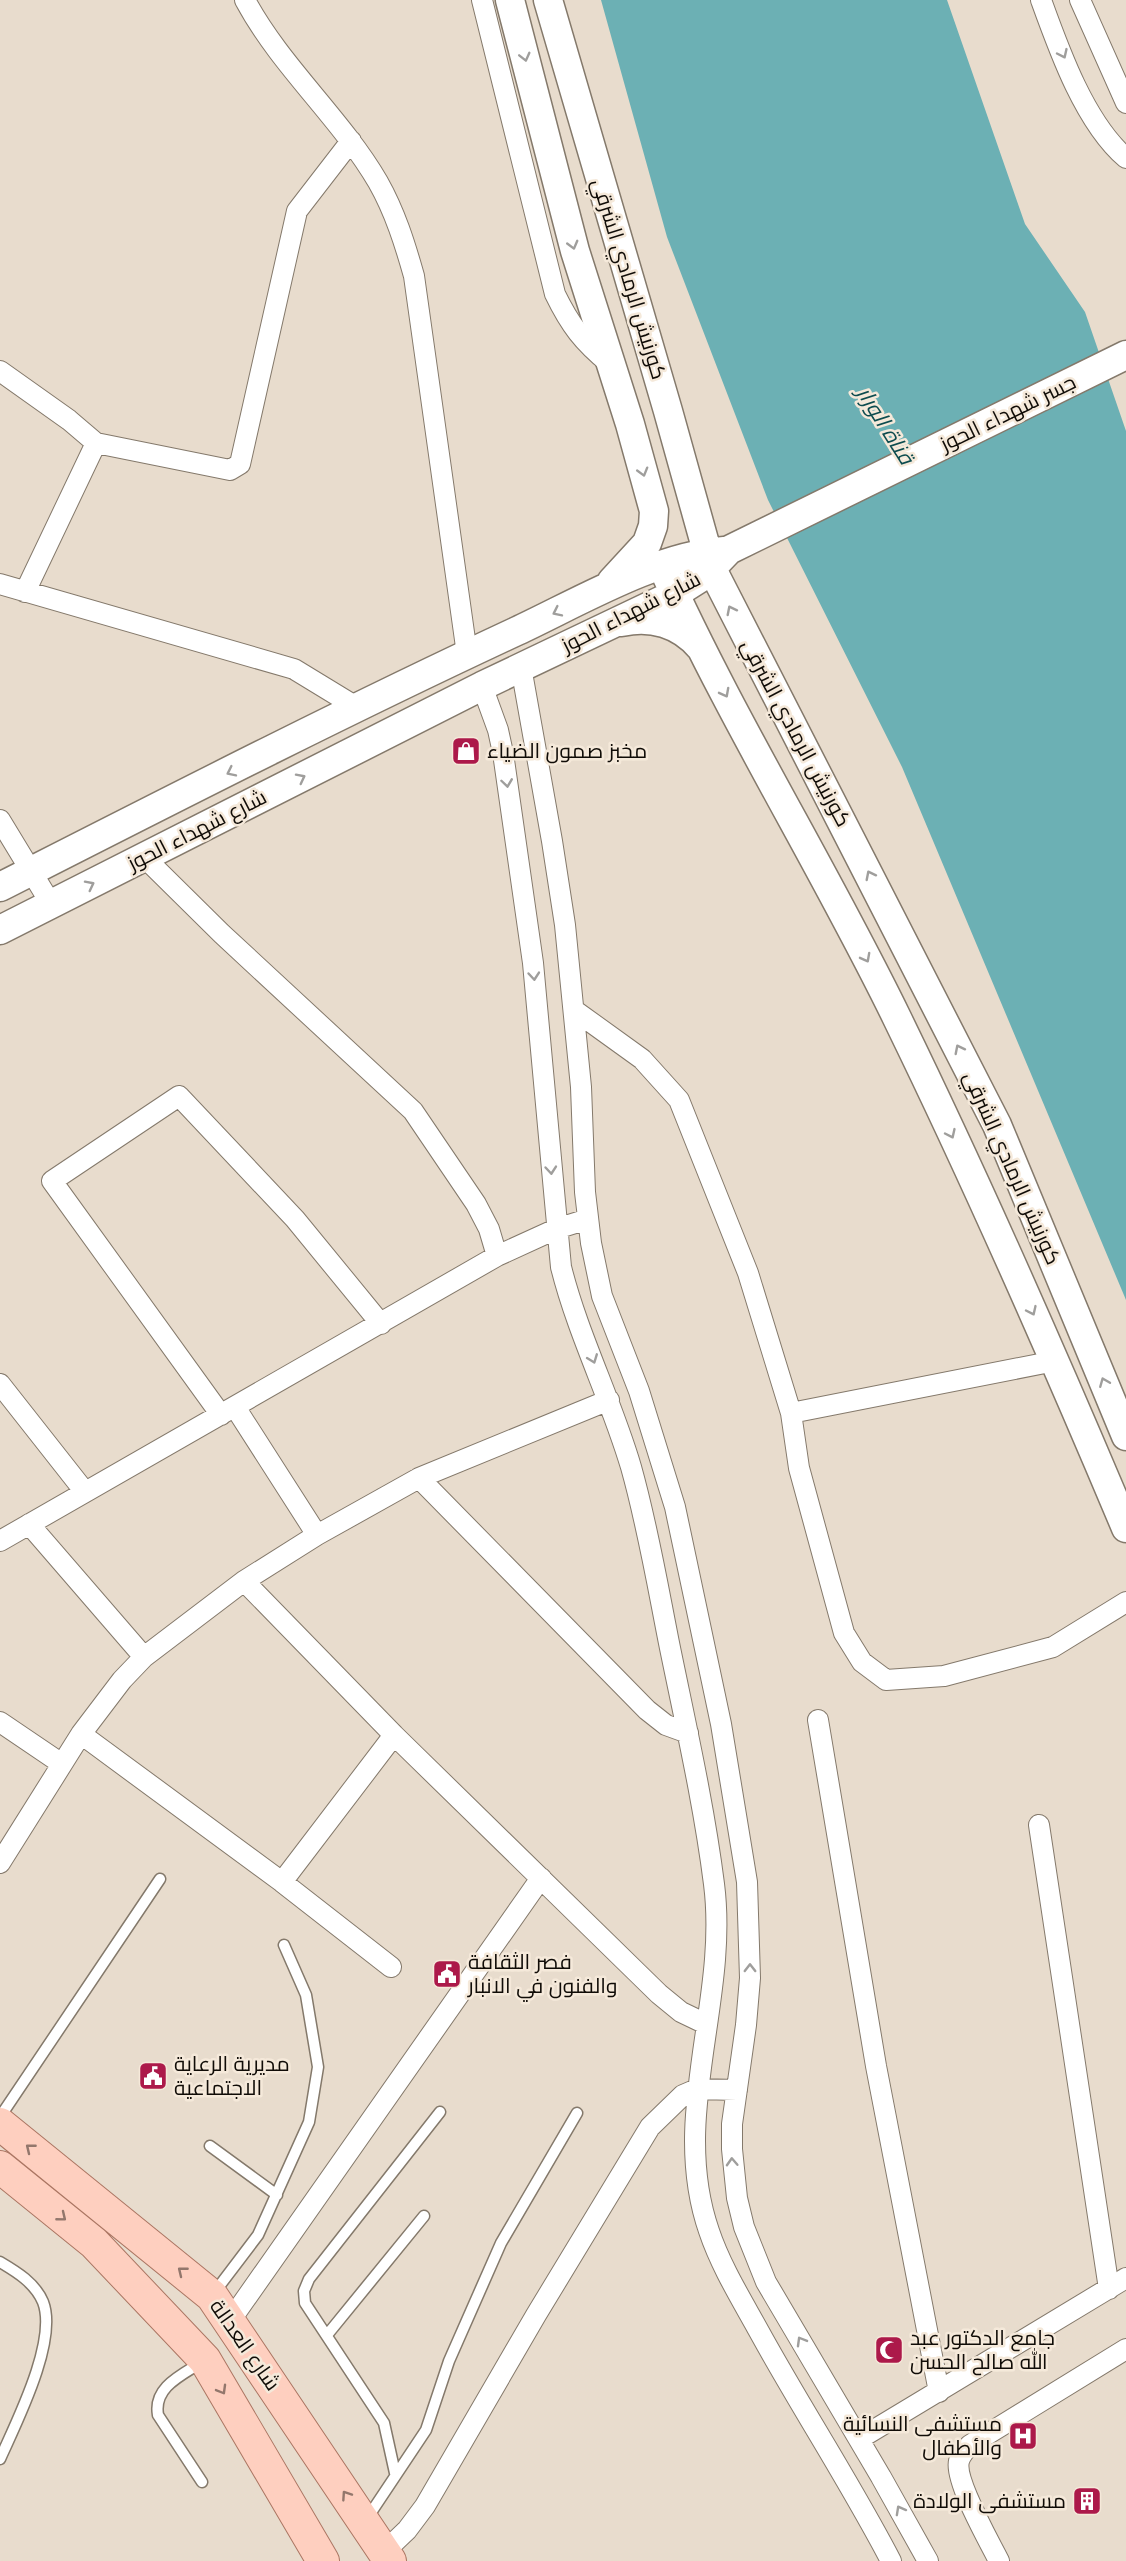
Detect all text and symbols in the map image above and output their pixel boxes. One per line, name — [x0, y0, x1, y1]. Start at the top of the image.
one-way arrow — [1055, 48, 1067, 59]
one-way arrow — [517, 51, 530, 61]
street label: كورنيش الرمادي الشرقي — [583, 175, 673, 383]
one-way arrow — [566, 240, 579, 250]
street label: جسر شهداء الحوز — [934, 368, 1080, 458]
water label: قناة الورار — [849, 378, 922, 471]
one-way arrow — [636, 466, 648, 477]
street label: شارع شهداء الحوز — [556, 565, 705, 660]
one-way arrow — [552, 605, 563, 617]
one-way arrow — [727, 605, 738, 616]
street label: كورنيش الرمادي الشرقي — [733, 634, 857, 833]
one-way arrow — [718, 687, 730, 698]
shop icon: مخبز صمون الضياء — [450, 735, 482, 767]
place label: مخبز صمون الضياء — [487, 737, 647, 764]
one-way arrow — [226, 765, 237, 776]
one-way arrow — [295, 773, 306, 785]
one-way arrow — [501, 778, 513, 787]
street label: شارع شهداء الحوز — [122, 783, 271, 878]
one-way arrow — [866, 871, 877, 882]
one-way arrow — [83, 880, 94, 892]
one-way arrow — [859, 952, 870, 963]
one-way arrow — [527, 971, 540, 980]
one-way arrow — [955, 1045, 966, 1055]
street label: كورنيش الرمادي الشرقي — [955, 1067, 1067, 1270]
one-way arrow — [943, 1127, 955, 1138]
one-way arrow — [544, 1166, 557, 1175]
one-way arrow — [1025, 1304, 1037, 1315]
one-way arrow — [586, 1353, 598, 1364]
one-way arrow — [1099, 1377, 1111, 1388]
place label: فصر الثقافة والفنون في الانبار — [467, 1948, 617, 2002]
public building icon: فصر الثقافة والفنون في الانبار — [431, 1958, 463, 1990]
one-way arrow — [744, 1963, 756, 1972]
place label: مديرية الرعاية الاجتماعية — [174, 2050, 290, 2100]
public building icon: مديرية الرعاية الاجتماعية — [137, 2060, 169, 2092]
one-way arrow — [26, 2145, 37, 2156]
one-way arrow — [726, 2157, 739, 2166]
one-way arrow — [55, 2210, 66, 2221]
one-way arrow — [178, 2268, 189, 2279]
street label: شارع العدالة — [203, 2294, 287, 2396]
place label: جامع الدكتور عبد الله صالح الحسن — [910, 2324, 1055, 2376]
mosque icon: جامع الدكتور عبد الله صالح الحسن — [873, 2334, 905, 2366]
one-way arrow — [797, 2337, 809, 2347]
one-way arrow — [215, 2384, 226, 2394]
place label: مستشفى النسائية والأطفال — [843, 2410, 1002, 2461]
hospital icon: مستشفى النسائية والأطفال — [1007, 2420, 1039, 2452]
building icon: مستشفى الولادة — [1071, 2485, 1103, 2517]
place label: مستشفى الولادة — [913, 2487, 1066, 2514]
one-way arrow — [341, 2491, 353, 2501]
one-way arrow — [896, 2505, 907, 2516]

